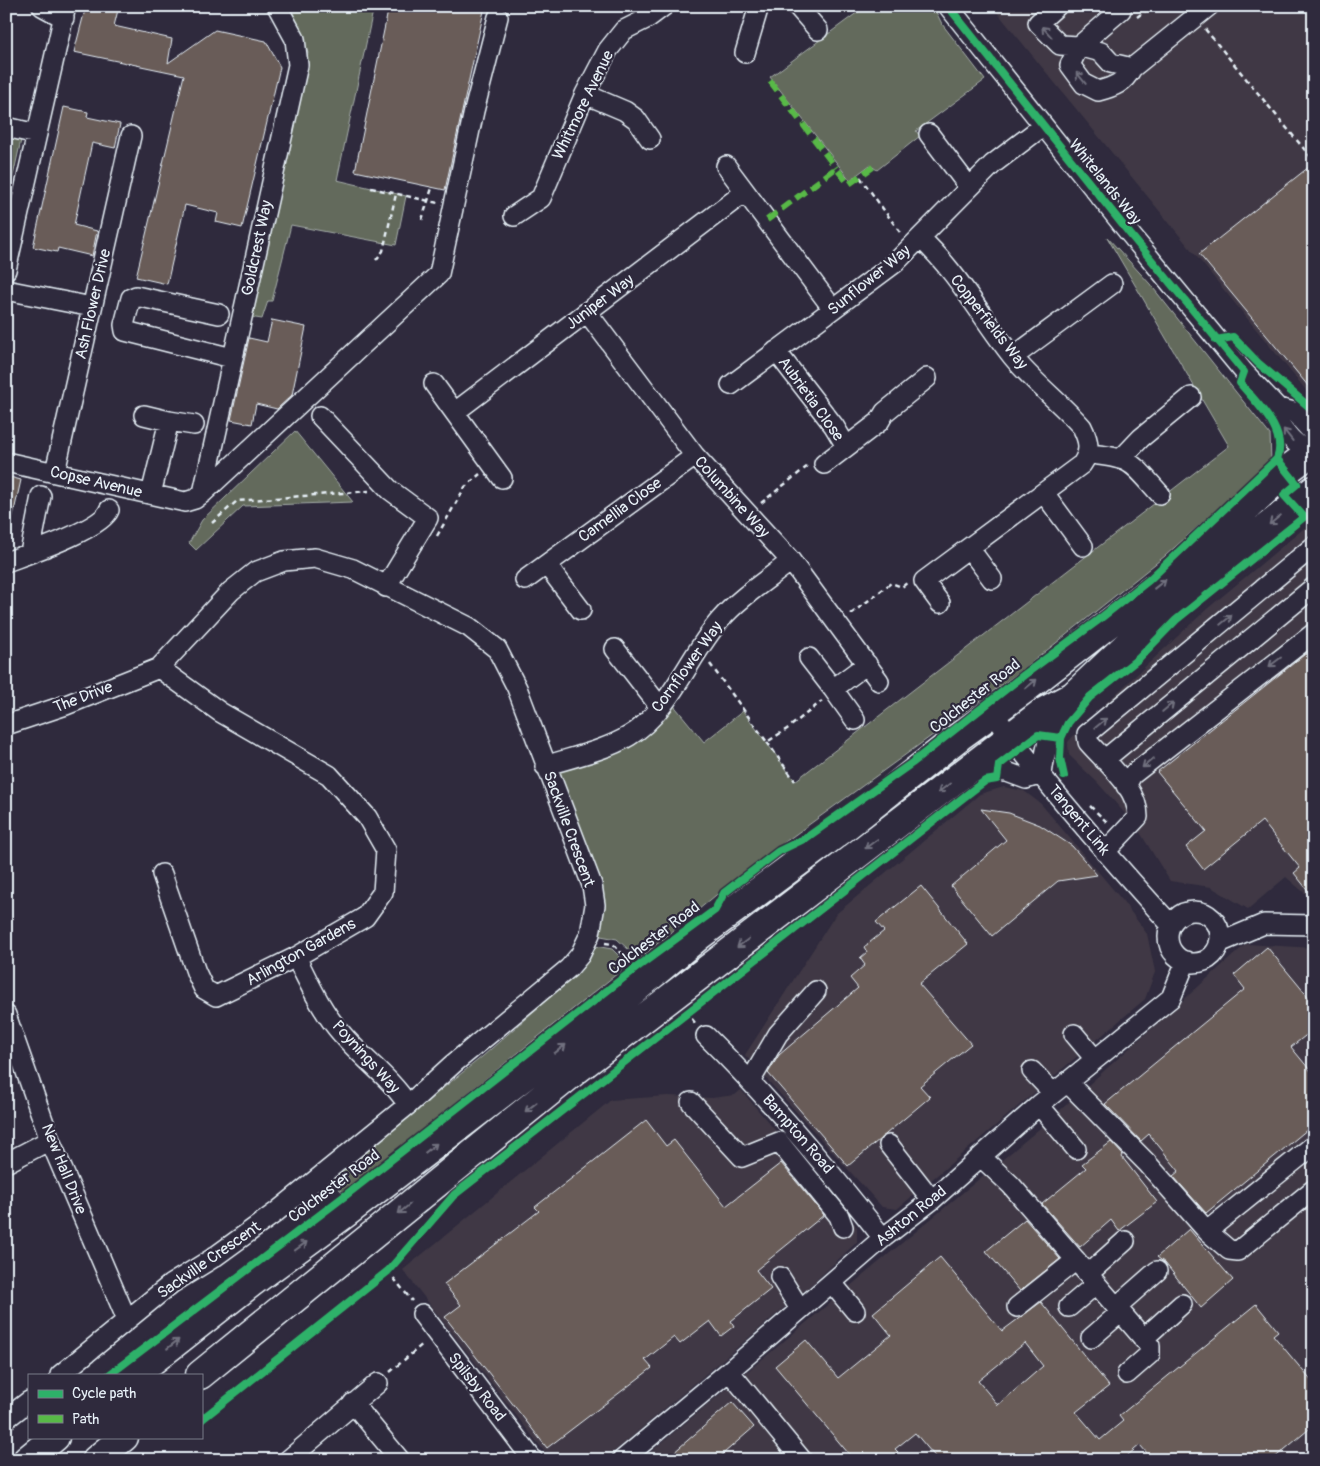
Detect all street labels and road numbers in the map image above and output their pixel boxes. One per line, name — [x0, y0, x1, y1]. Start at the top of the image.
street label: Whitmore Avenue — [548, 47, 618, 163]
street label: Whitelands Way — [1064, 135, 1146, 229]
street label: Goldcrest Way — [237, 198, 277, 298]
street label: Sunflower Way — [823, 240, 915, 320]
street label: Ash Flower Drive — [71, 247, 115, 361]
street label: Juniper Way — [562, 270, 638, 334]
street label: Copperfields Way — [946, 271, 1032, 374]
street label: Aubrietia Close — [774, 353, 848, 445]
street label: Columbine Way — [690, 452, 774, 542]
street label: Copse Avenue — [48, 462, 144, 502]
street label: Camellia Close — [574, 473, 666, 547]
street label: Cornflower Way — [647, 617, 727, 716]
street label: Colchester Road — [926, 654, 1024, 738]
street label: The Drive — [51, 677, 116, 717]
street label: Sackville Crescent — [539, 768, 599, 890]
street label: Tangent Link — [1044, 781, 1114, 860]
street label: Colchester Road — [604, 897, 704, 979]
street label: Arlington Gardens — [243, 914, 359, 990]
street label: Poynings Way — [328, 1016, 404, 1098]
street label: Bampton Road — [758, 1090, 838, 1178]
street label: New Hall Drive — [37, 1121, 91, 1217]
street label: Colchester Road — [284, 1145, 384, 1227]
street label: Ashton Road — [871, 1181, 951, 1251]
street label: Sackville Crescent — [153, 1217, 265, 1303]
street label: Spilsby Road — [444, 1349, 510, 1425]

